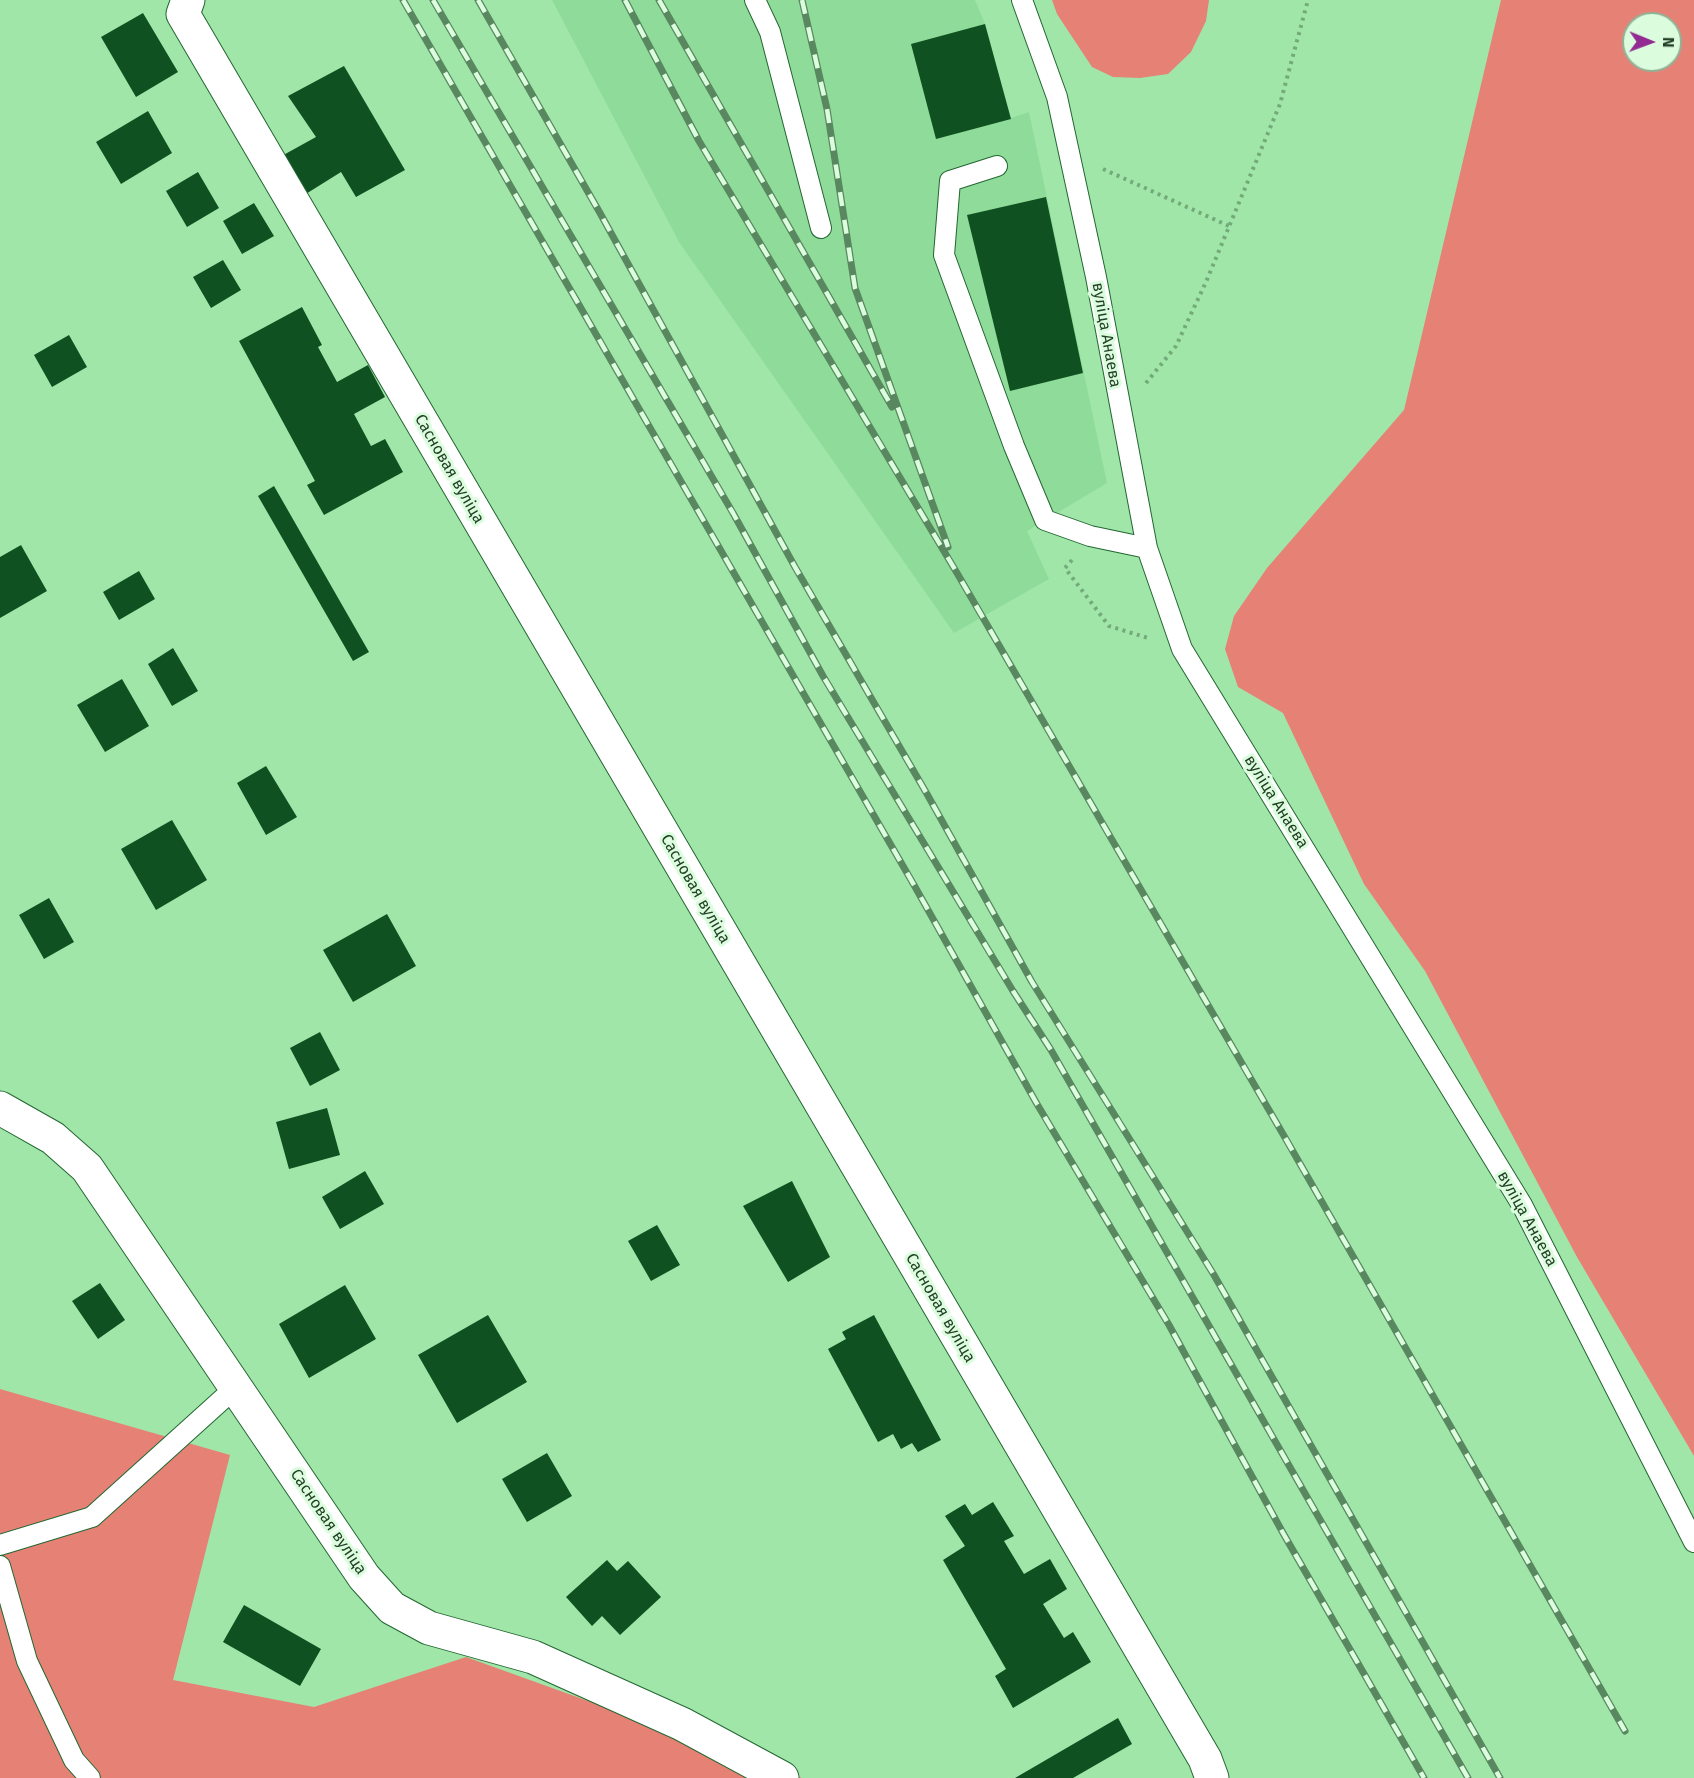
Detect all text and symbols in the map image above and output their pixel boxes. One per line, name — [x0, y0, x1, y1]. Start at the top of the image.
north arrow — [1622, 12, 1682, 72]
text: N — [1659, 37, 1678, 48]
street label: вуліца Анаева — [1087, 281, 1125, 389]
street label: Сасновая вуліца — [410, 411, 488, 527]
street label: вуліца Анаева — [1240, 752, 1312, 852]
street label: Сасновая вуліца — [656, 831, 734, 947]
street label: вуліца Анаева — [1493, 1168, 1561, 1270]
street label: Сасновая вуліца — [901, 1250, 979, 1366]
street label: Сасновая вуліца — [286, 1466, 370, 1578]

